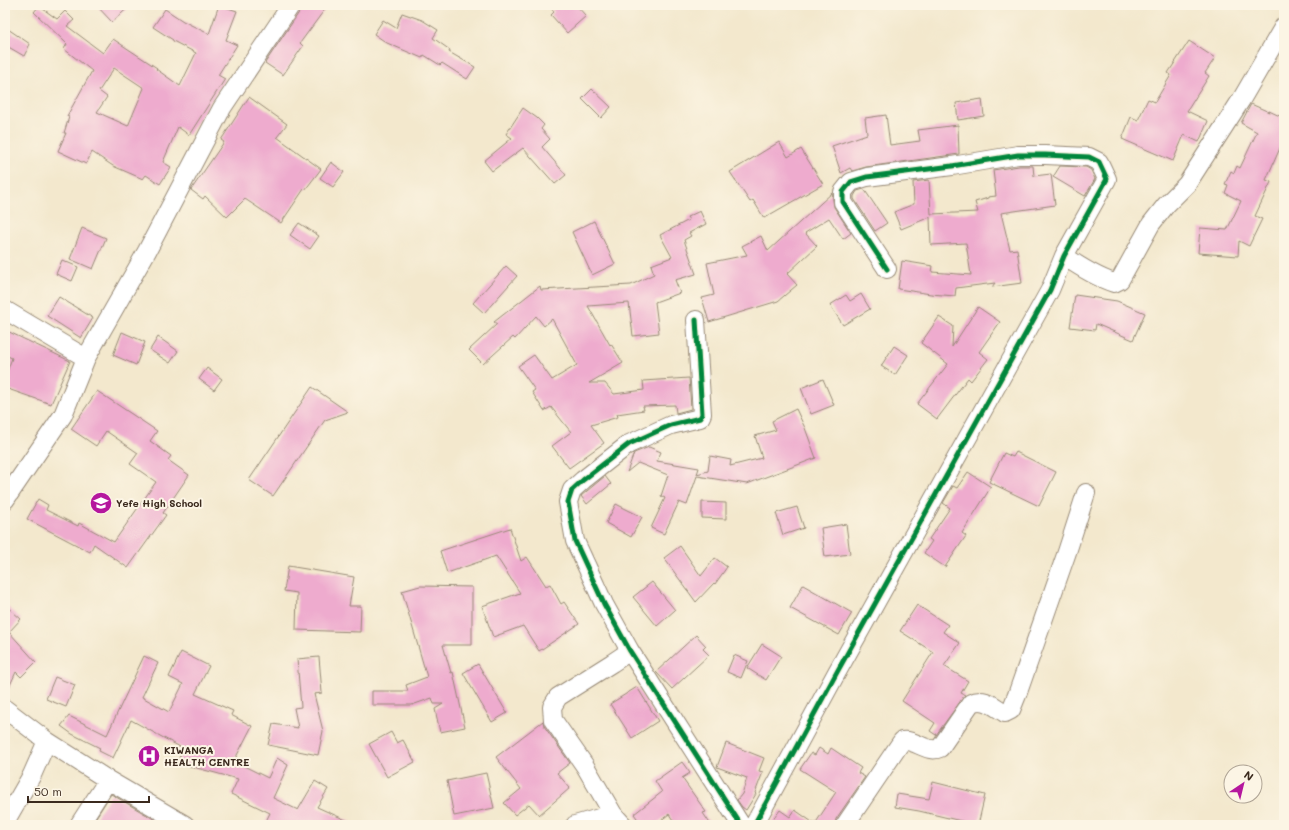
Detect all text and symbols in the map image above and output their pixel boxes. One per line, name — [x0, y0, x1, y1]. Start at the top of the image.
school or university icon: Yefe High School — [88, 490, 114, 516]
place label: Yefe High School — [116, 496, 202, 510]
hospital icon: KIWANGA HEALTH CENTRE — [136, 743, 162, 769]
place label: KIWANGA HEALTH CENTRE — [164, 743, 249, 769]
north arrow — [1223, 764, 1263, 804]
text: N — [1241, 767, 1257, 784]
scale bar — [28, 778, 149, 804]
text: 50 m — [34, 783, 62, 799]

